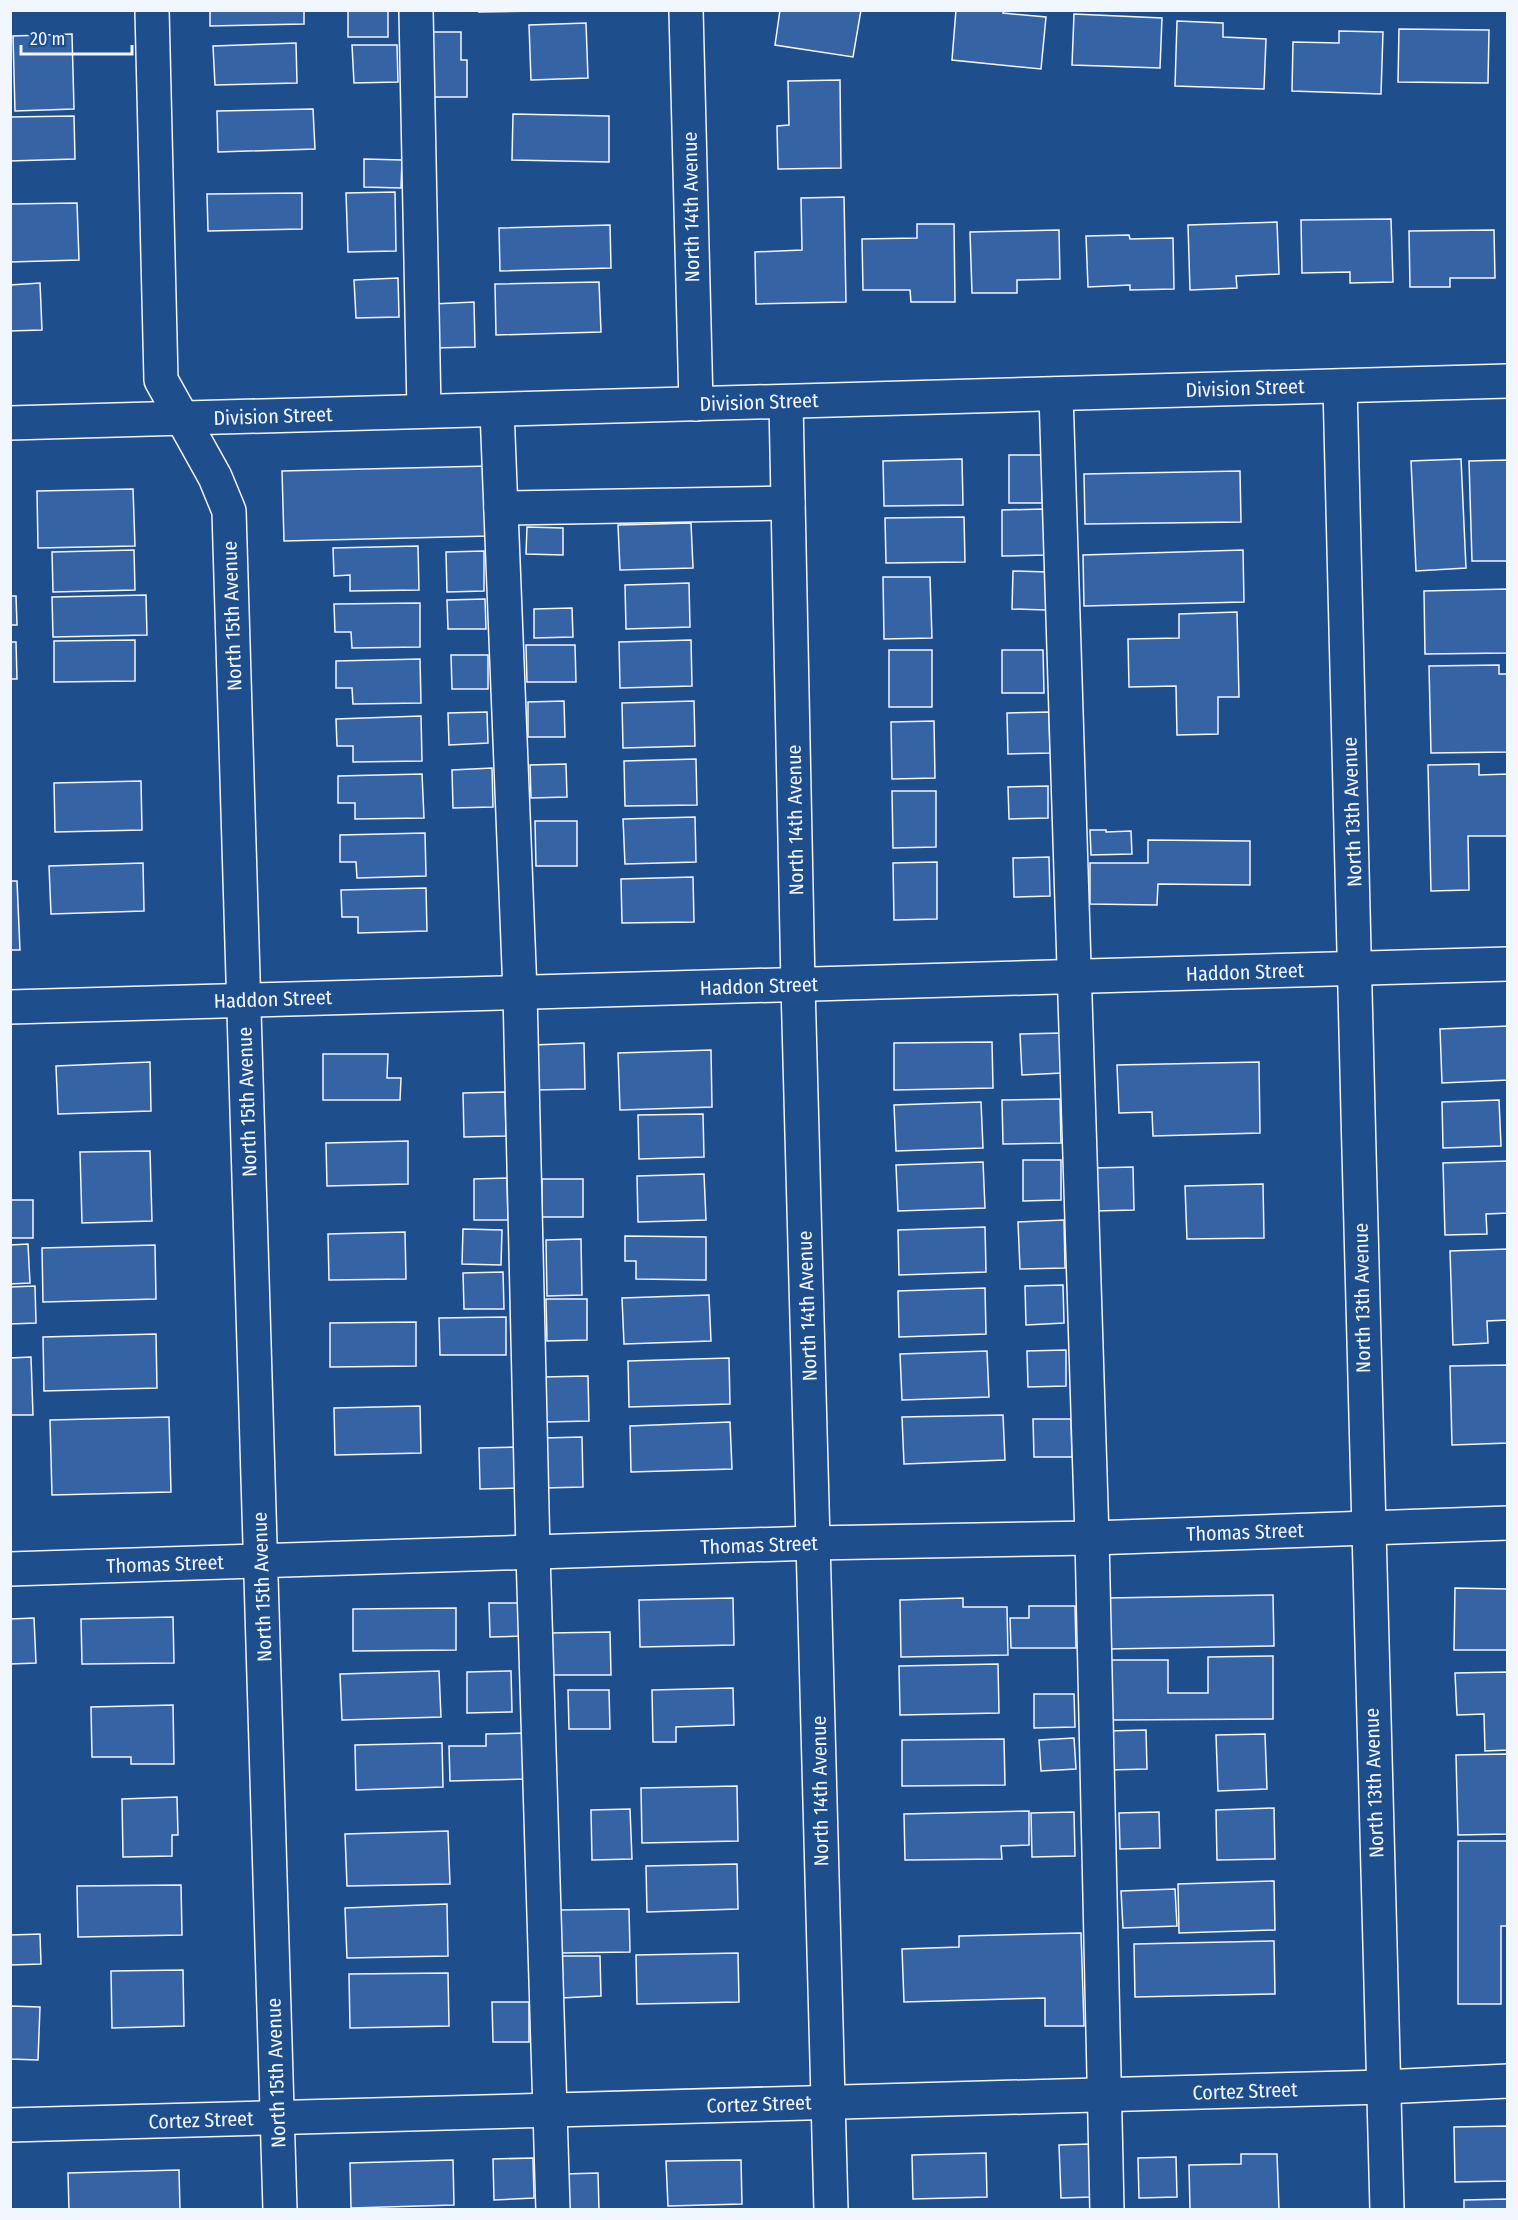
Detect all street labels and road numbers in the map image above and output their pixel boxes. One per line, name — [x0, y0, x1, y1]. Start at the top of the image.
street label: North 14th Avenue — [678, 131, 704, 283]
street label: Division Street — [1185, 374, 1305, 402]
street label: Division Street — [699, 388, 819, 416]
street label: Division Street — [213, 402, 333, 430]
street label: North 15th Avenue — [217, 541, 247, 691]
street label: North 13th Avenue — [1337, 737, 1367, 887]
street label: North 14th Avenue — [782, 744, 808, 896]
street label: Haddon Street — [1185, 958, 1305, 986]
street label: Haddon Street — [699, 972, 819, 1000]
street label: Haddon Street — [213, 985, 333, 1013]
street label: North 15th Avenue — [232, 1027, 262, 1177]
street label: North 13th Avenue — [1349, 1223, 1375, 1373]
street label: North 14th Avenue — [792, 1230, 822, 1382]
street label: North 15th Avenue — [247, 1512, 277, 1662]
street label: Thomas Street — [1186, 1518, 1305, 1546]
street label: Thomas Street — [700, 1531, 819, 1559]
street label: Thomas Street — [106, 1550, 225, 1578]
street label: North 13th Avenue — [1359, 1708, 1389, 1858]
street label: North 14th Avenue — [807, 1715, 833, 1867]
street label: North 15th Avenue — [261, 1998, 291, 2148]
street label: Cortez Street — [1192, 2077, 1298, 2105]
street label: Cortez Street — [706, 2090, 812, 2118]
street label: Cortez Street — [148, 2106, 254, 2134]

